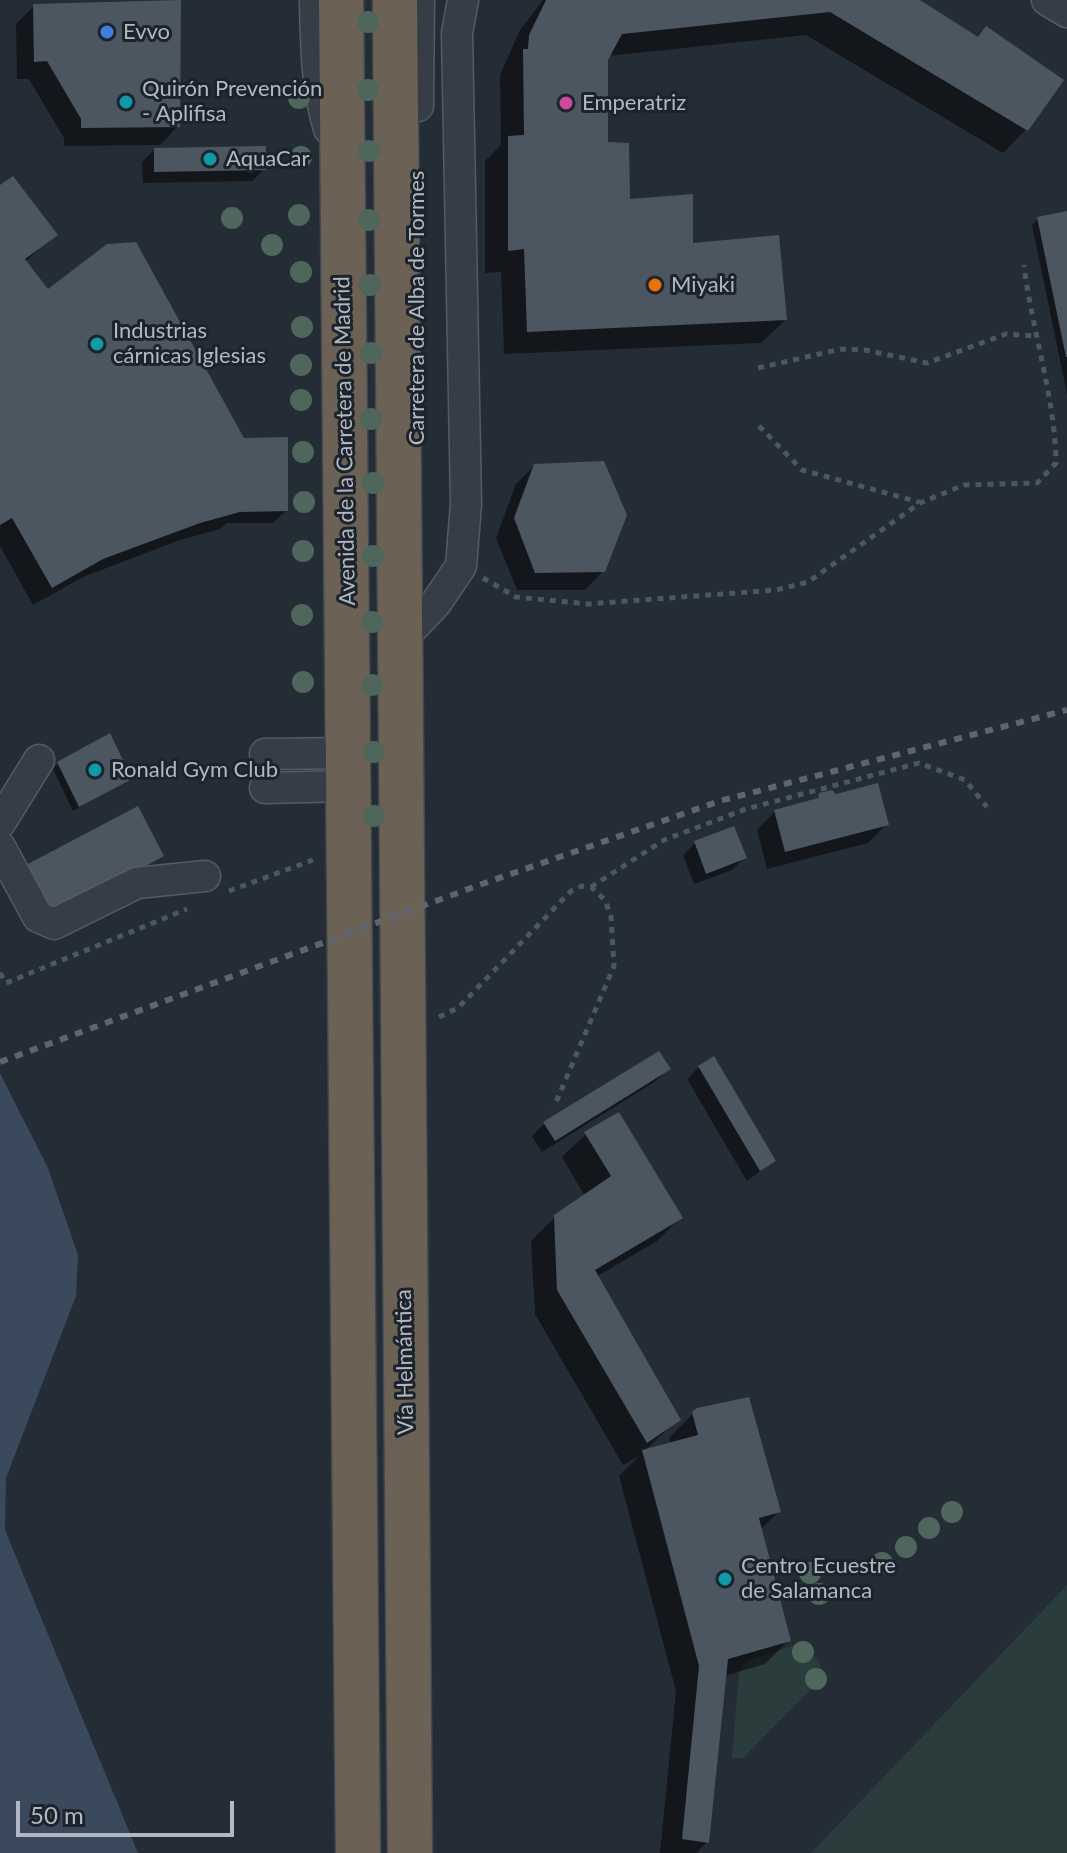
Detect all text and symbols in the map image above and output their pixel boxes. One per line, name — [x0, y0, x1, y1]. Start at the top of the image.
place label: Evvo — [123, 19, 170, 45]
marker: Evvo — [98, 23, 116, 41]
place label: Quirón Prevención - Aplifisa — [142, 76, 322, 128]
place label: Emperatriz — [582, 90, 686, 116]
marker: Quirón Prevención - Aplifisa — [117, 93, 135, 111]
marker: Emperatriz — [557, 94, 575, 112]
place label: AquaCar — [226, 146, 310, 172]
marker: AquaCar — [201, 150, 219, 168]
street label: Carretera de Alba de Tormes — [404, 171, 430, 445]
place label: Miyaki — [671, 272, 735, 298]
street label: Avenida de la Carretera de Madrid — [329, 276, 361, 606]
marker: Miyaki — [646, 276, 664, 294]
place label: Industrias cárnicas Iglesias — [113, 318, 266, 370]
marker: Industrias cárnicas Iglesias — [88, 335, 106, 353]
place label: Ronald Gym Club — [111, 757, 278, 783]
marker: Ronald Gym Club — [86, 761, 104, 779]
street label: Vía Helmántica — [391, 1289, 419, 1435]
place label: Centro Ecuestre de Salamanca — [741, 1553, 896, 1604]
marker: Centro Ecuestre de Salamanca — [716, 1570, 734, 1588]
scale bar — [20, 1785, 238, 1835]
text: 50 m — [30, 1800, 84, 1829]

